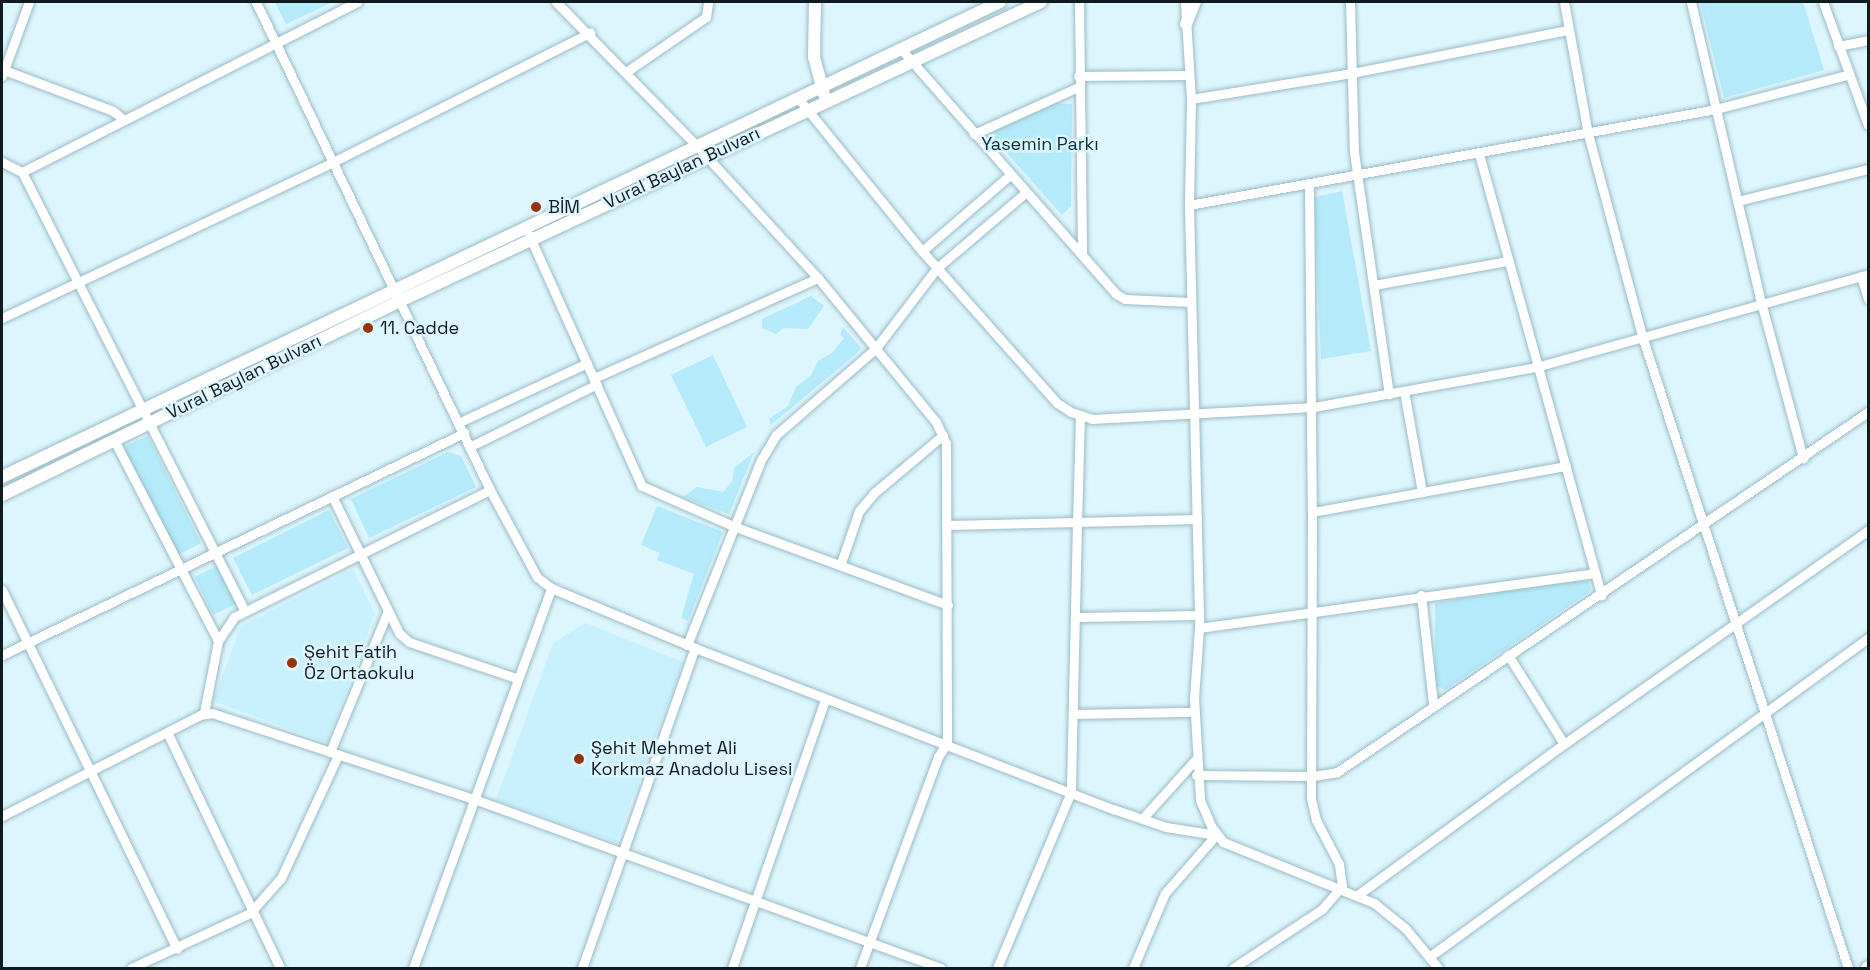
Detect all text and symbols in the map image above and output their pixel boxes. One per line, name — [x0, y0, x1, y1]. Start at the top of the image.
street label: Vural Baylan Bulvarı — [601, 122, 763, 214]
park label: Yasemin Parkı — [981, 133, 1099, 155]
place label: BİM — [548, 196, 580, 218]
marker: BİM — [529, 200, 543, 214]
place label: 11. Cadde — [380, 317, 460, 339]
marker: 11. Cadde — [361, 321, 375, 335]
street label: Vural Baylan Bulvarı — [163, 330, 325, 424]
place label: Şehit Fatih Öz Ortaokulu — [304, 642, 414, 684]
marker: Şehit Fatih Öz Ortaokulu — [285, 656, 299, 670]
place label: Şehit Mehmet Ali Korkmaz Anadolu Lisesi — [591, 738, 793, 780]
marker: Şehit Mehmet Ali Korkmaz Anadolu Lisesi — [572, 752, 586, 766]

